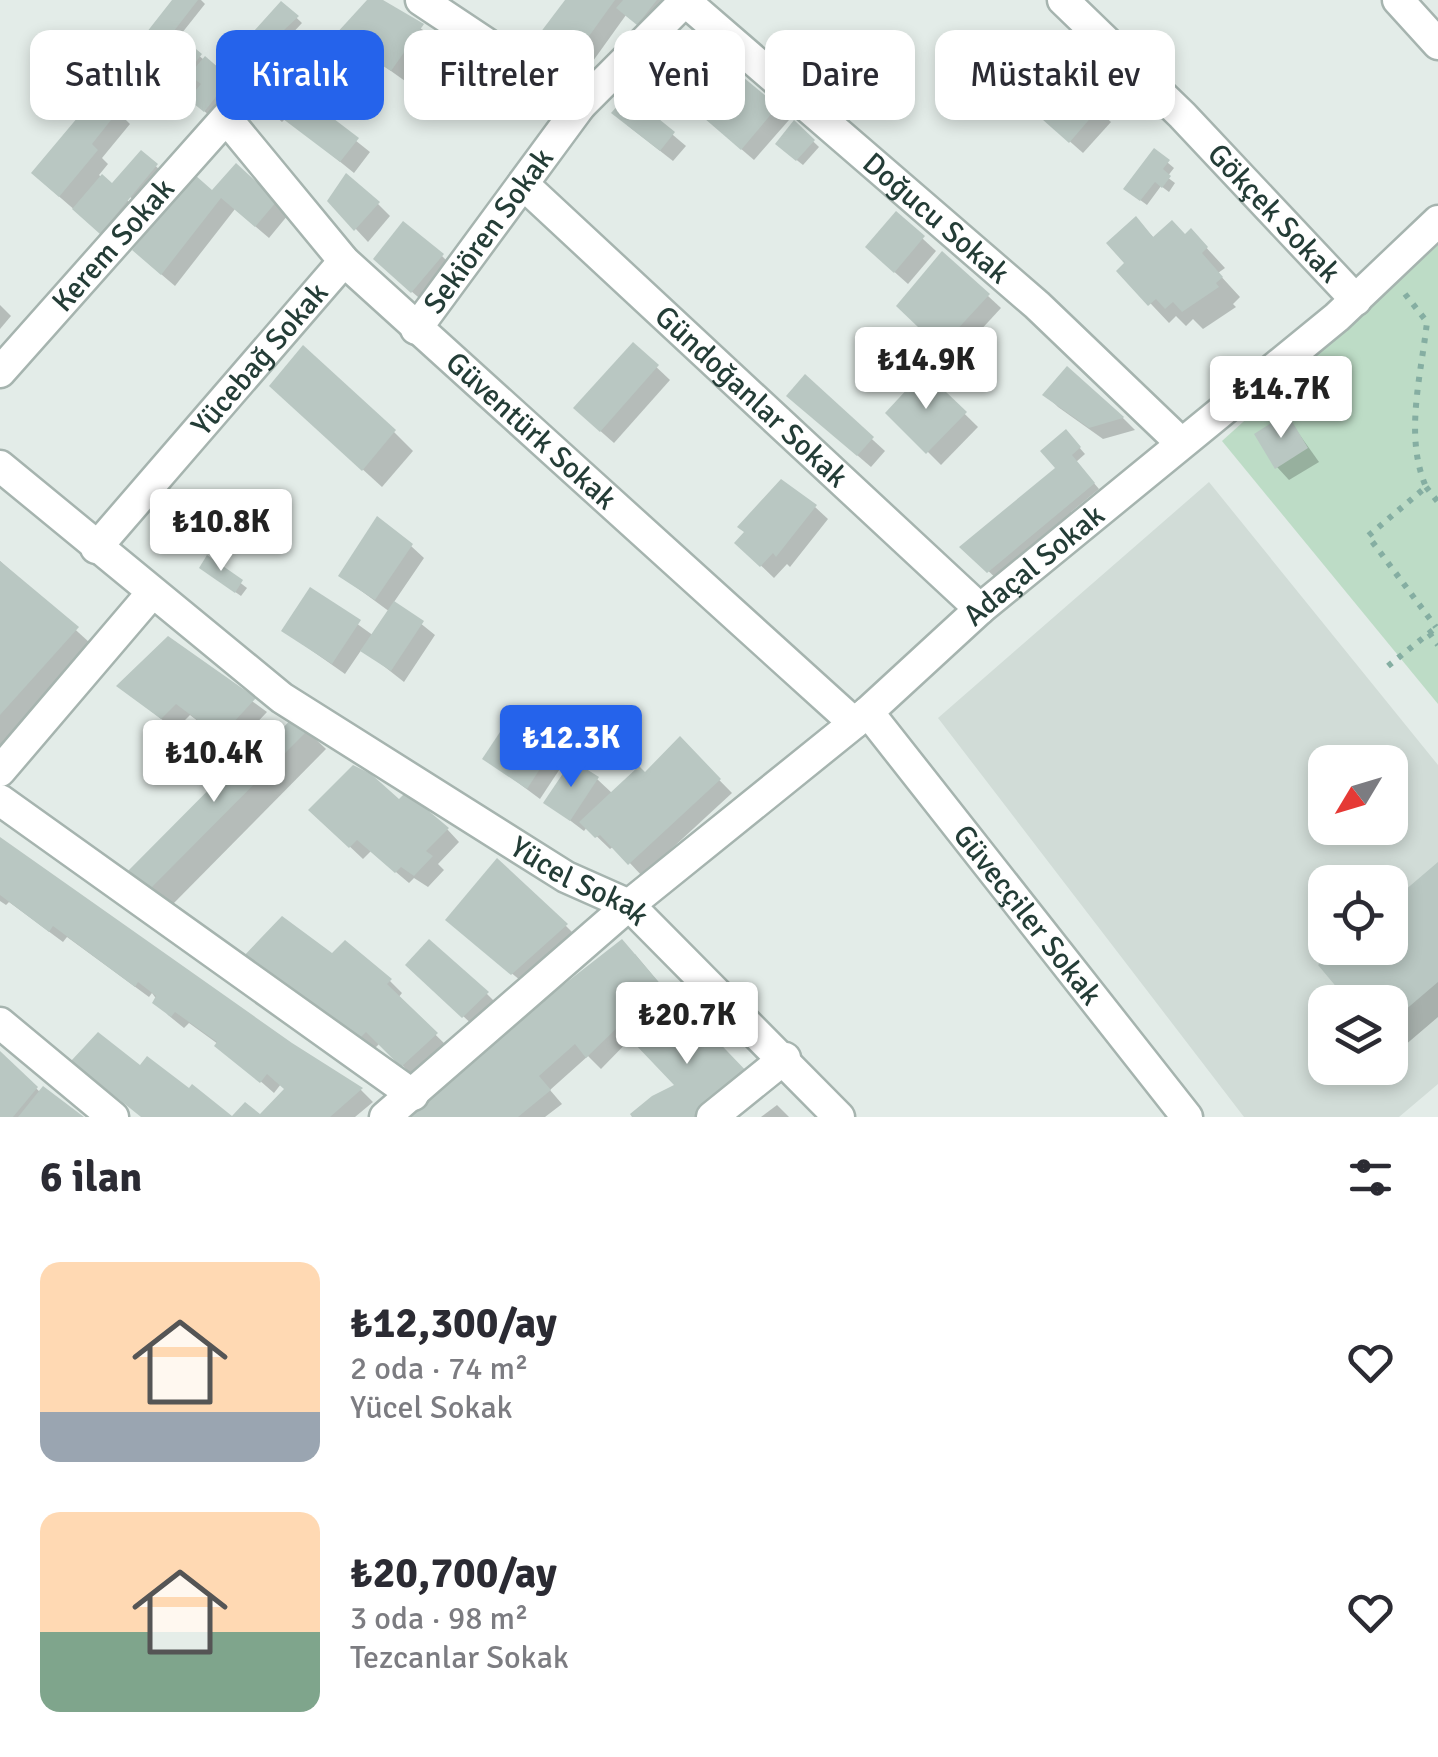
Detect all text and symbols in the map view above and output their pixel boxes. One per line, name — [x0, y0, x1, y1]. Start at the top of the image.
chip: Satılık — [30, 30, 196, 120]
chip: Kiralık — [216, 30, 384, 120]
chip: Filtreler — [404, 30, 594, 120]
chip: Yeni — [614, 30, 745, 120]
chip: Daire — [765, 30, 915, 120]
chip: Müstakil ev — [935, 30, 1175, 120]
street label: Gökçek Sokak — [1200, 136, 1348, 290]
street label: Sekiören Sokak — [415, 141, 561, 321]
street label: Doğucu Sokak — [855, 145, 1017, 291]
street label: Kerem Sokak — [44, 171, 182, 319]
street label: Yücebağ Sokak — [183, 275, 336, 443]
street label: Gündoğanlar Sokak — [647, 298, 856, 495]
pin: ₺14.9K — [845, 327, 1007, 412]
text: ₺14.9K — [877, 340, 975, 379]
street label: Güventürk Sokak — [438, 344, 624, 517]
pin: ₺14.7K — [1200, 356, 1362, 441]
text: ₺14.7K — [1232, 369, 1330, 408]
pin: ₺10.8K — [140, 489, 302, 574]
street label: Adaçal Sokak — [955, 496, 1112, 634]
text: ₺10.8K — [172, 502, 270, 541]
pin: ₺12.3K — [490, 705, 652, 790]
text: ₺12.3K — [522, 718, 620, 757]
pin: ₺10.4K — [133, 720, 295, 805]
text: ₺10.4K — [165, 733, 263, 772]
north arrow — [1308, 745, 1408, 845]
map controls — [1308, 745, 1408, 1085]
street label: Güvecçiler Sokak — [945, 817, 1110, 1012]
street label: Yücel Sokak — [504, 828, 657, 933]
button: locate — [1308, 865, 1408, 965]
pin: ₺20.7K — [606, 982, 768, 1067]
button: layers — [1308, 985, 1408, 1085]
text: ₺20.7K — [638, 995, 736, 1034]
icon: filters — [1343, 1150, 1398, 1205]
text: 6 ilan — [40, 1152, 142, 1203]
text: ₺12,300/ay — [350, 1298, 557, 1349]
icon: home — [120, 1302, 240, 1422]
icon: heart — [1343, 1335, 1398, 1390]
text: 2 oda · 74 m² — [350, 1349, 529, 1388]
text: Yücel Sokak — [350, 1388, 513, 1427]
text: ₺20,700/ay — [350, 1548, 557, 1599]
icon: home — [120, 1552, 240, 1672]
icon: heart — [1343, 1585, 1398, 1640]
text: 3 oda · 98 m² — [350, 1599, 529, 1638]
text: Tezcanlar Sokak — [350, 1638, 569, 1677]

